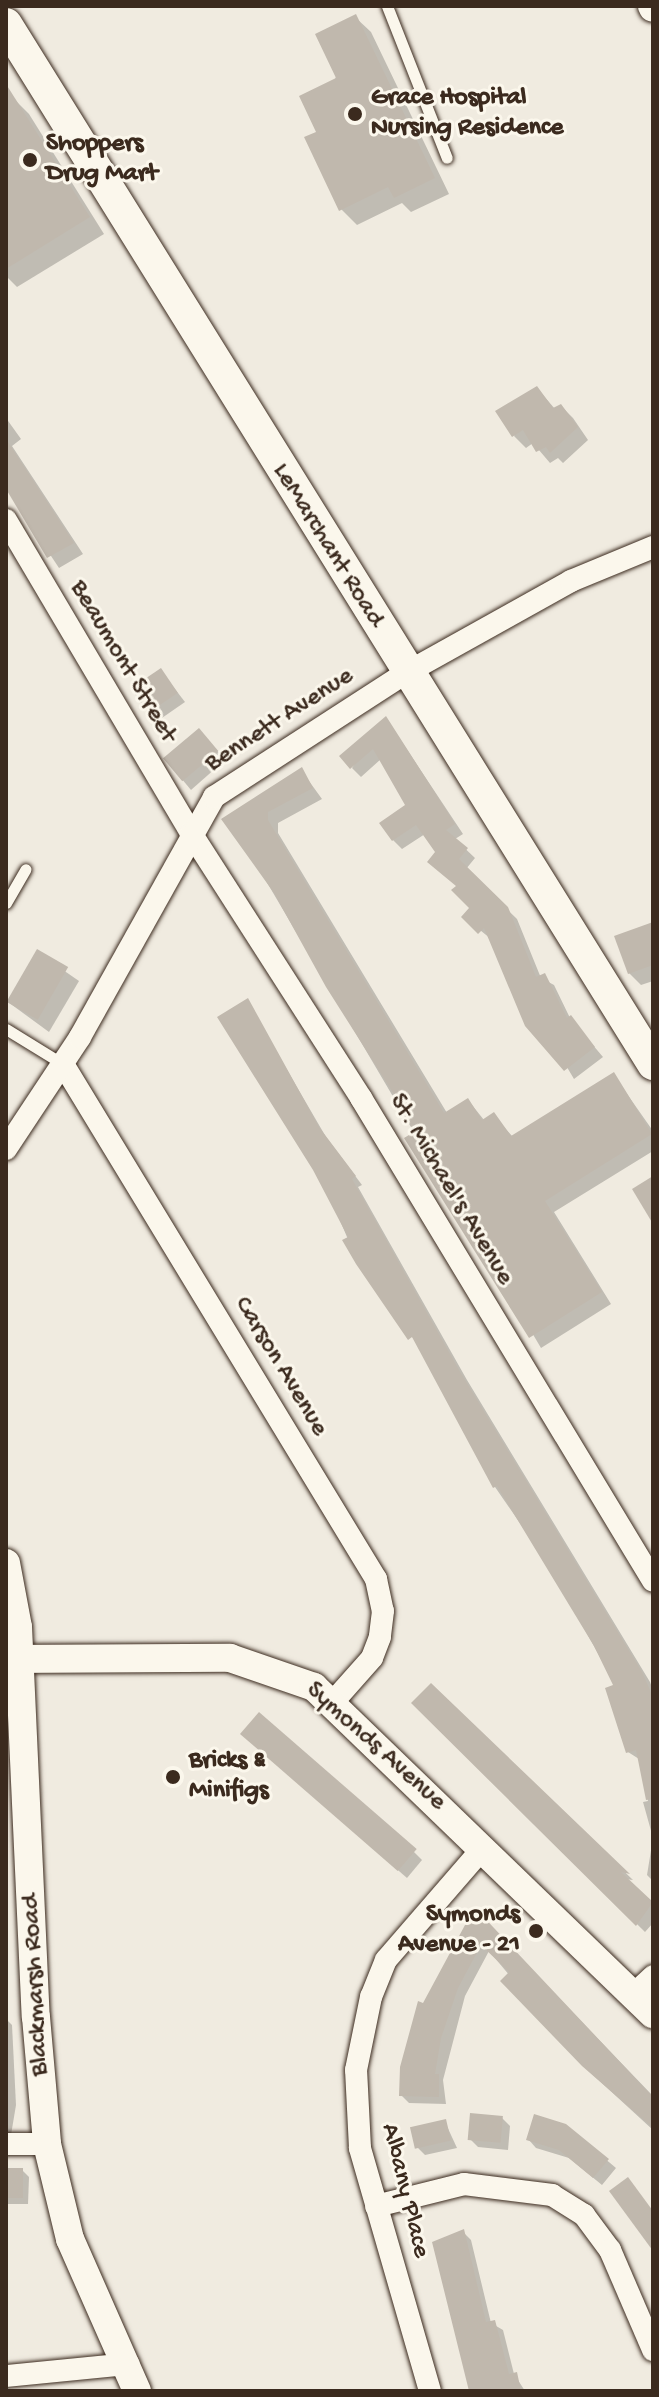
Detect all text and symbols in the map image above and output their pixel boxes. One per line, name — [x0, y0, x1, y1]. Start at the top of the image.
place label: Grace Hospital Nursing Residence — [371, 83, 563, 144]
marker: Grace Hospital Nursing Residence — [346, 105, 364, 123]
place label: Shoppers Drug Mart — [46, 129, 158, 190]
marker: Shoppers Drug Mart — [21, 151, 39, 169]
street label: LeMarchant Road — [264, 458, 390, 634]
street label: Beaumont Street — [61, 575, 183, 749]
street label: Bennett Avenue — [200, 662, 360, 780]
street label: St. Michael's Avenue — [381, 1089, 519, 1291]
street label: Carson Avenue — [226, 1291, 334, 1443]
street label: Symonds Avenue — [298, 1676, 452, 1818]
place label: Bricks & Minifigs — [189, 1746, 269, 1808]
marker: Bricks & Minifigs — [164, 1768, 182, 1786]
street label: Blackmarsh Road — [17, 1893, 57, 2077]
place label: Symonds Avenue - 21 — [398, 1900, 520, 1962]
marker: Symonds Avenue - 21 — [527, 1922, 545, 1940]
street label: Albany Place — [372, 2121, 436, 2261]

